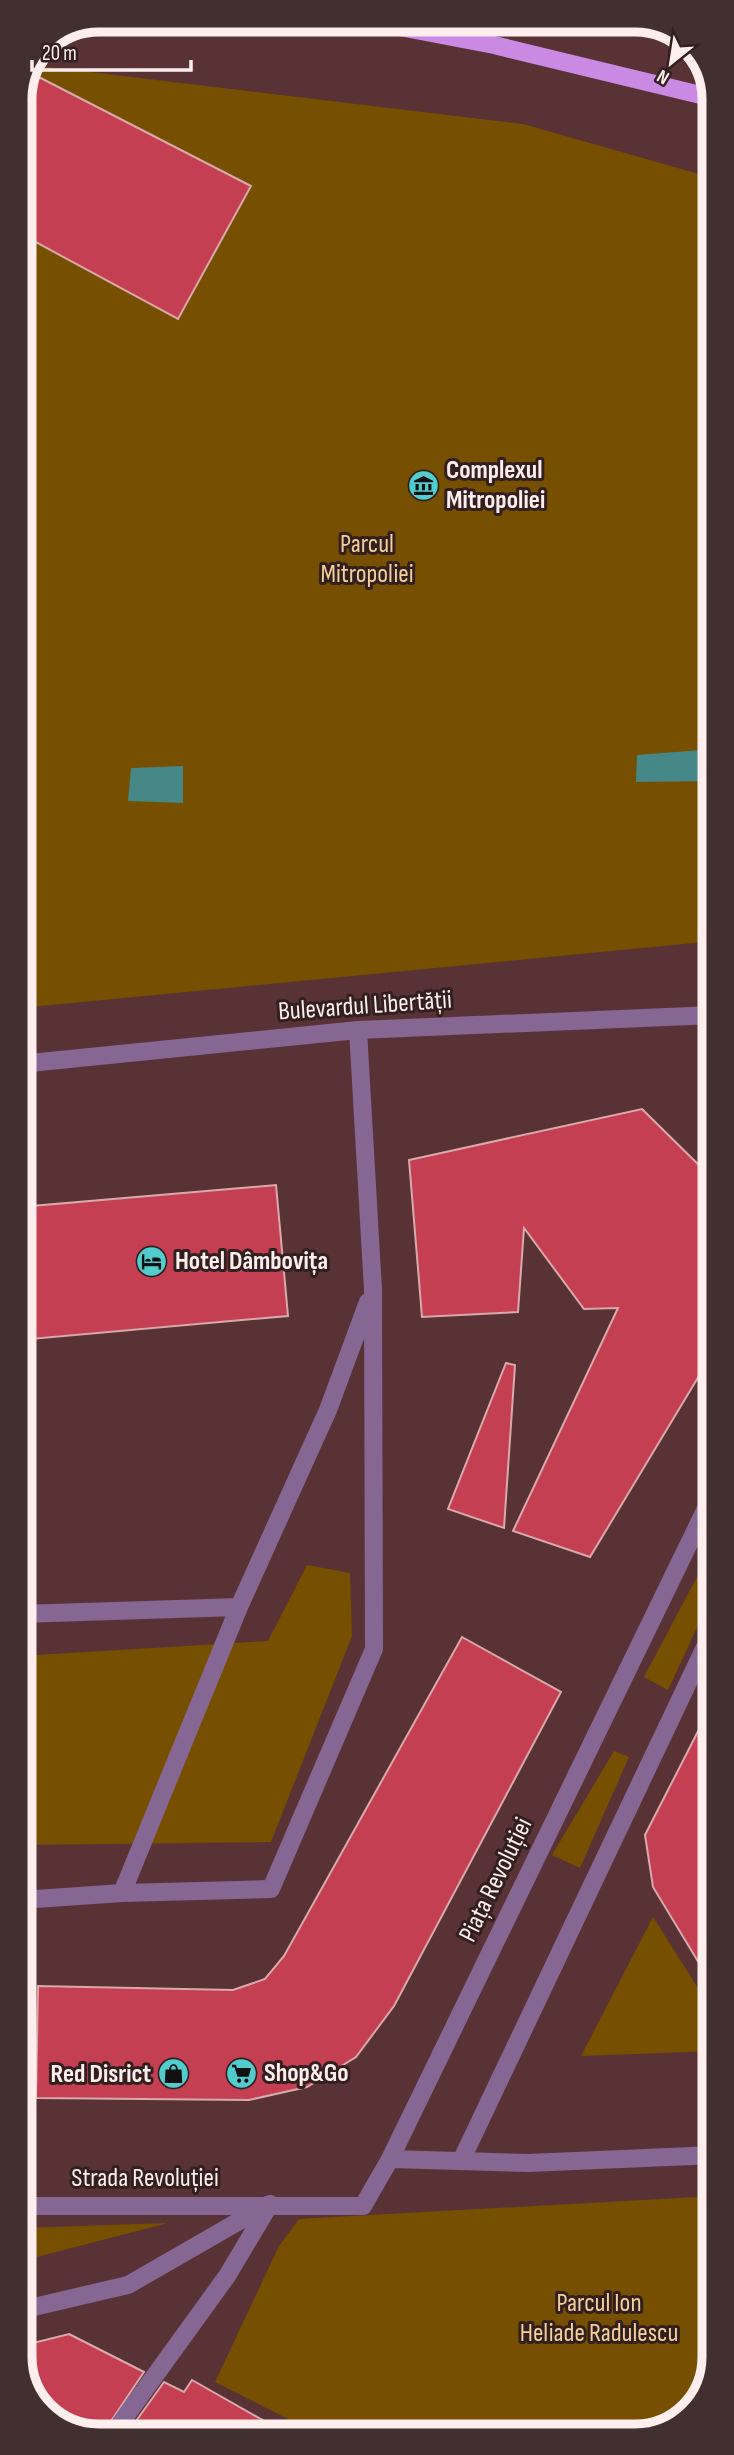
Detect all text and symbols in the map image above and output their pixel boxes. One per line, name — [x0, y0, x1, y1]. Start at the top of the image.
scale bar — [32, 28, 191, 72]
north arrow — [636, 28, 706, 98]
text: 20 m — [42, 41, 77, 66]
text: N — [653, 64, 673, 89]
place label: Complexul Mitropoliei — [446, 455, 545, 516]
museum icon: Complexul Mitropoliei — [406, 468, 440, 502]
park label: Parcul Mitropoliei — [320, 529, 414, 590]
street label: Bulevardul Libertății — [277, 984, 453, 1028]
hotel icon: Hotel Dâmbovița — [135, 1244, 169, 1278]
place label: Hotel Dâmbovița — [175, 1246, 328, 1277]
street label: Piața Revoluției — [453, 1813, 539, 1947]
supermarket icon: Shop&Go — [224, 2056, 258, 2090]
shop icon: Red Disrict — [157, 2057, 191, 2091]
place label: Shop&Go — [264, 2058, 349, 2089]
place label: Red Disrict — [51, 2059, 151, 2090]
street label: Strada Revoluției — [71, 2163, 219, 2194]
park label: Parcul Ion Heliade Radulescu — [520, 2288, 678, 2349]

